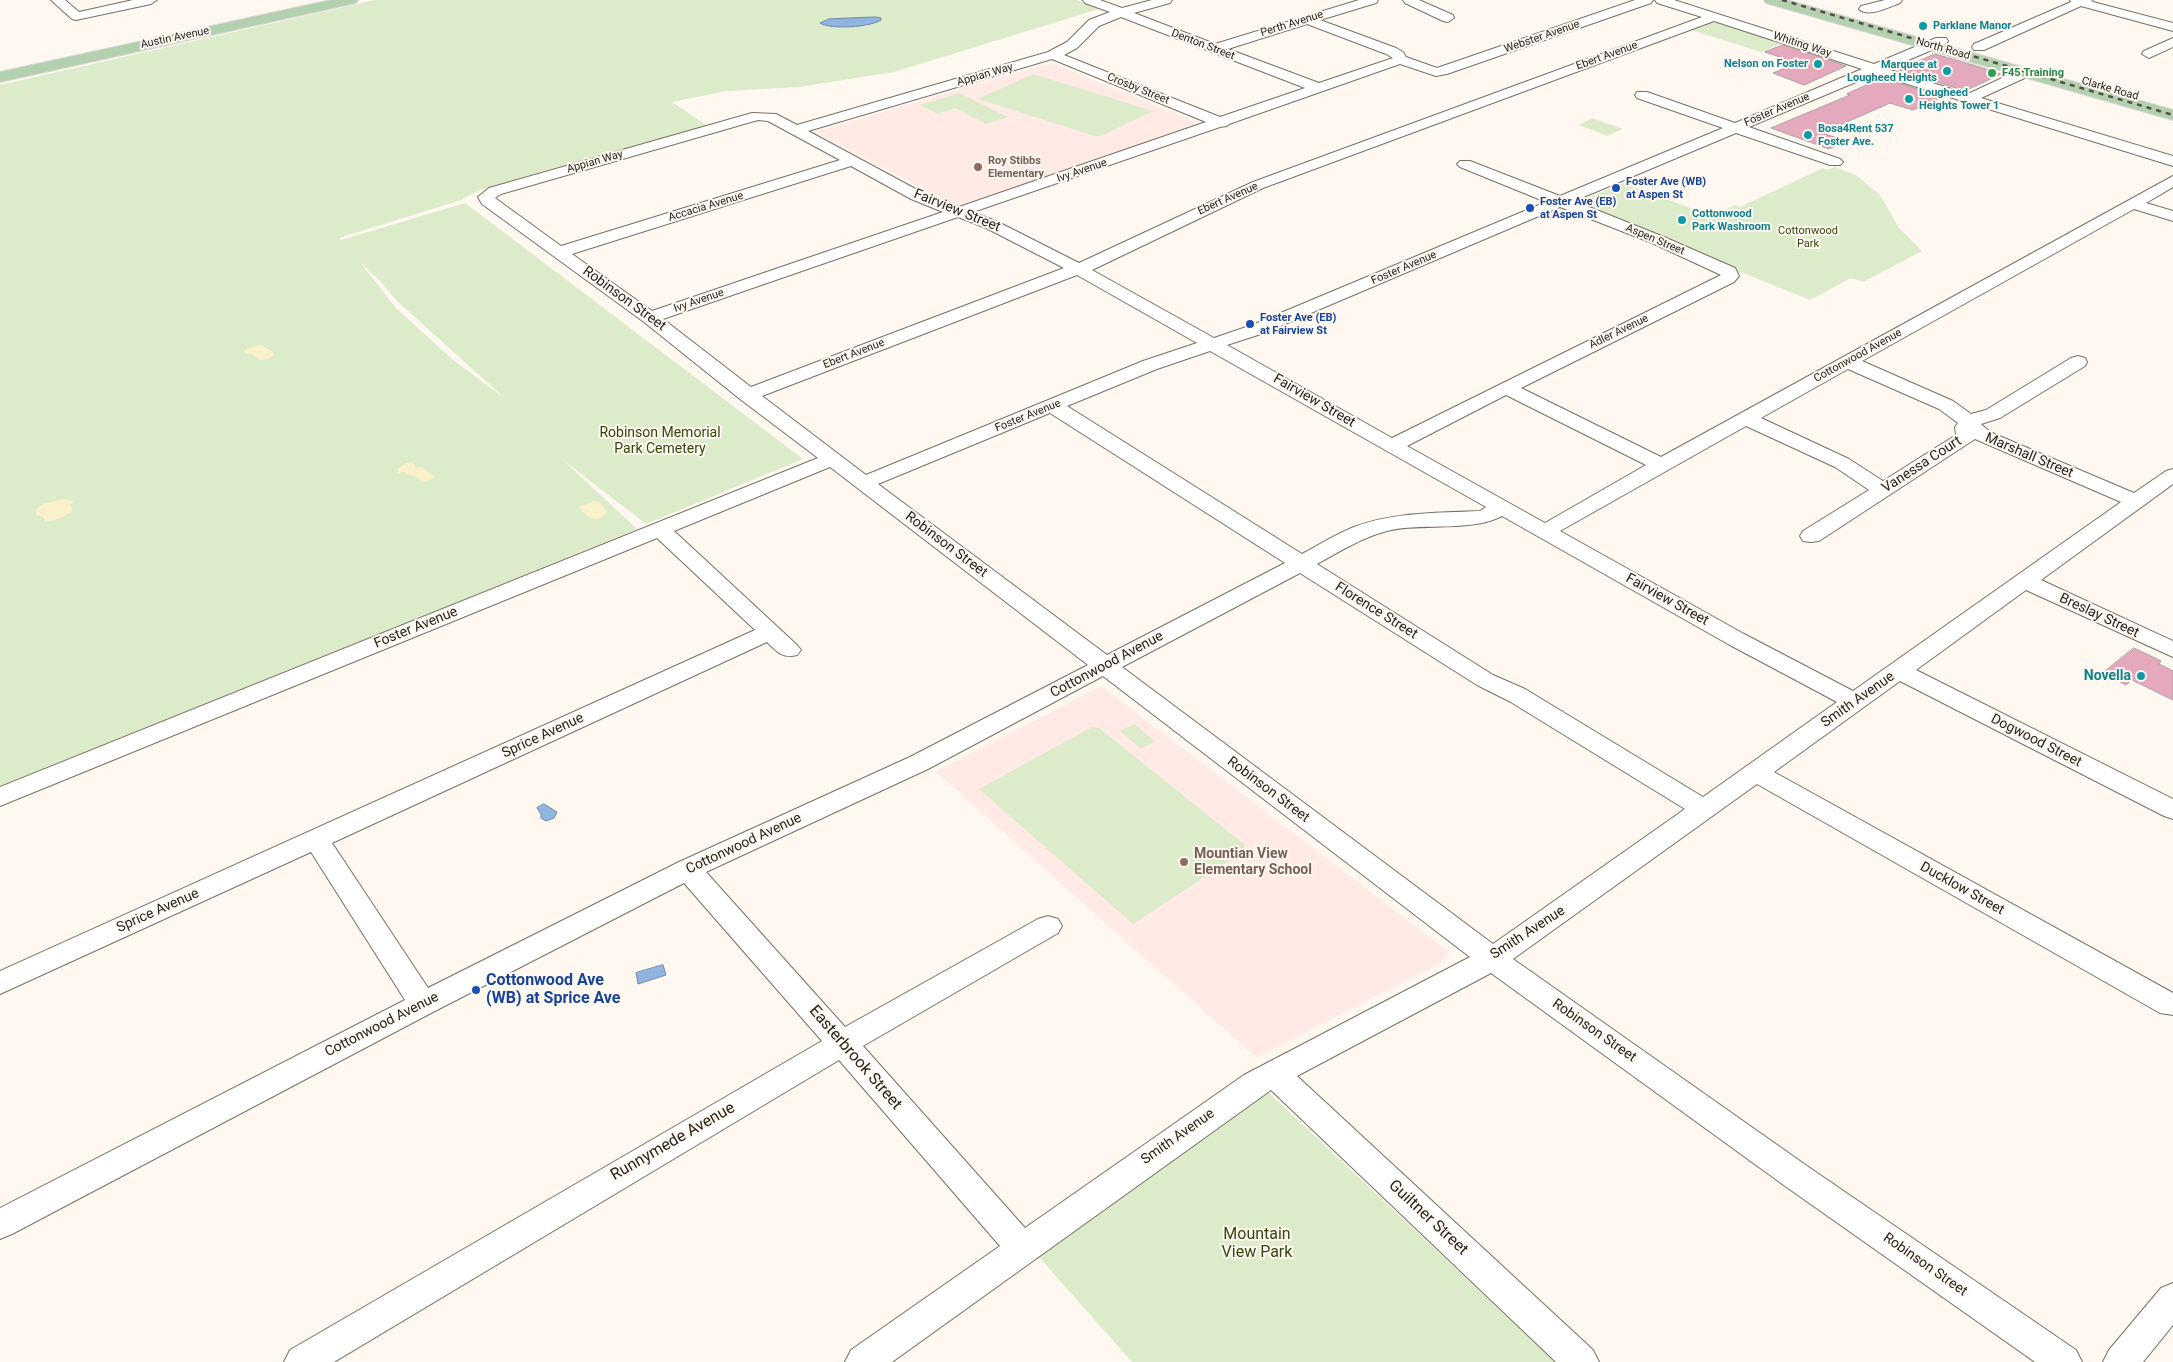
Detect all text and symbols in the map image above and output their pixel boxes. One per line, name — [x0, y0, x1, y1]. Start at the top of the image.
street label: Perth Avenue — [1259, 8, 1325, 40]
street label: Webster Avenue — [1502, 18, 1582, 56]
place label: Parklane Manor — [1933, 19, 2011, 33]
marker: Parklane Manor — [1917, 20, 1929, 32]
street label: Austin Avenue — [139, 24, 211, 52]
street label: Denton Street — [1169, 27, 1237, 63]
street label: Whiting Way — [1771, 29, 1833, 61]
street label: North Road — [1914, 35, 1972, 63]
street label: Ebert Avenue — [1574, 39, 1640, 73]
place label: Nelson on Foster — [1724, 57, 1808, 71]
marker: Nelson on Foster — [1812, 58, 1824, 70]
place label: Marquee at Lougheed Heights — [1847, 58, 1937, 84]
street label: Appian Way — [955, 61, 1015, 89]
marker: Marquee at Lougheed Heights — [1941, 65, 1953, 77]
place label: F45 Training — [2002, 66, 2064, 80]
marker: F45 Training — [1986, 67, 1998, 79]
street label: Crosby Street — [1105, 71, 1171, 107]
street label: Clarke Road — [2080, 75, 2140, 103]
place label: Lougheed Heights Tower 1 — [1919, 86, 1999, 112]
street label: Foster Avenue — [1742, 90, 1812, 130]
marker: Lougheed Heights Tower 1 — [1903, 93, 1915, 105]
place label: Bosa4Rent 537 Foster Ave. — [1818, 122, 1894, 148]
marker: Bosa4Rent 537 Foster Ave. — [1802, 129, 1814, 141]
street label: Appian Way — [565, 148, 625, 176]
place label: Roy Stibbs Elementary — [988, 154, 1044, 180]
street label: Ivy Avenue — [1055, 156, 1109, 186]
marker: Roy Stibbs Elementary — [972, 161, 984, 173]
place label: Foster Ave (WB) at Aspen St — [1626, 175, 1706, 201]
street label: Ebert Avenue — [1196, 180, 1260, 218]
marker: Foster Ave (WB) at Aspen St — [1610, 182, 1622, 194]
street label: Fairview Street — [911, 186, 1003, 236]
street label: Accacia Avenue — [667, 189, 745, 225]
place label: Foster Ave (EB) at Aspen St — [1540, 195, 1616, 221]
marker: Foster Ave (EB) at Aspen St — [1524, 202, 1536, 214]
place label: Cottonwood Park Washroom — [1692, 207, 1771, 233]
marker: Cottonwood Park Washroom — [1676, 214, 1688, 226]
street label: Aspen Street — [1624, 222, 1686, 258]
park label: Cottonwood Park — [1778, 224, 1838, 250]
street label: Foster Avenue — [1369, 248, 1439, 288]
street label: Robinson Street — [579, 263, 669, 335]
street label: Ivy Avenue — [672, 286, 726, 316]
place label: Foster Ave (EB) at Fairview St — [1260, 311, 1336, 337]
street label: Adler Avenue — [1587, 312, 1651, 352]
marker: Foster Ave (EB) at Fairview St — [1244, 318, 1256, 330]
street label: Cottonwood Avenue — [1812, 326, 1904, 386]
street label: Ebert Avenue — [822, 336, 886, 372]
street label: Fairview Street — [1270, 371, 1358, 431]
street label: Foster Avenue — [993, 397, 1063, 435]
park label: Robinson Memorial Park Cemetery — [599, 425, 721, 458]
street label: Marshall Street — [1982, 430, 2076, 482]
street label: Vanessa Court — [1879, 433, 1965, 497]
street label: Robinson Street — [901, 509, 991, 581]
street label: Fairview Street — [1623, 570, 1711, 630]
street label: Florence Street — [1332, 579, 1420, 643]
street label: Breslay Street — [2057, 590, 2141, 642]
street label: Foster Avenue — [372, 604, 460, 652]
street label: Cottonwood Avenue — [1048, 628, 1166, 702]
place label: Novella — [2084, 668, 2131, 684]
street label: Smith Avenue — [1818, 669, 1898, 731]
marker: Novella — [2135, 670, 2147, 682]
street label: Sprice Avenue — [499, 710, 587, 762]
street label: Dogwood Street — [1988, 711, 2084, 771]
street label: Robinson Street — [1223, 754, 1313, 826]
street label: Cottonwood Avenue — [684, 810, 804, 878]
place label: Mountian View Elementary School — [1194, 846, 1312, 879]
marker: Mountian View Elementary School — [1178, 856, 1190, 868]
street label: Ducklow Street — [1917, 859, 2007, 919]
street label: Sprice Avenue — [114, 885, 202, 937]
street label: Smith Avenue — [1488, 903, 1568, 963]
place label: Cottonwood Ave (WB) at Sprice Ave — [486, 971, 620, 1009]
marker: Cottonwood Ave (WB) at Sprice Ave — [470, 984, 482, 996]
street label: Cottonwood Avenue — [322, 989, 442, 1061]
street label: Robinson Street — [1549, 996, 1639, 1066]
street label: Easterbrook Street — [804, 1002, 906, 1114]
street label: Runnymede Avenue — [607, 1099, 739, 1185]
street label: Smith Avenue — [1138, 1106, 1218, 1168]
street label: Guiltner Street — [1384, 1176, 1472, 1260]
park label: Mountain View Park — [1222, 1225, 1292, 1263]
street label: Robinson Street — [1880, 1230, 1970, 1300]

